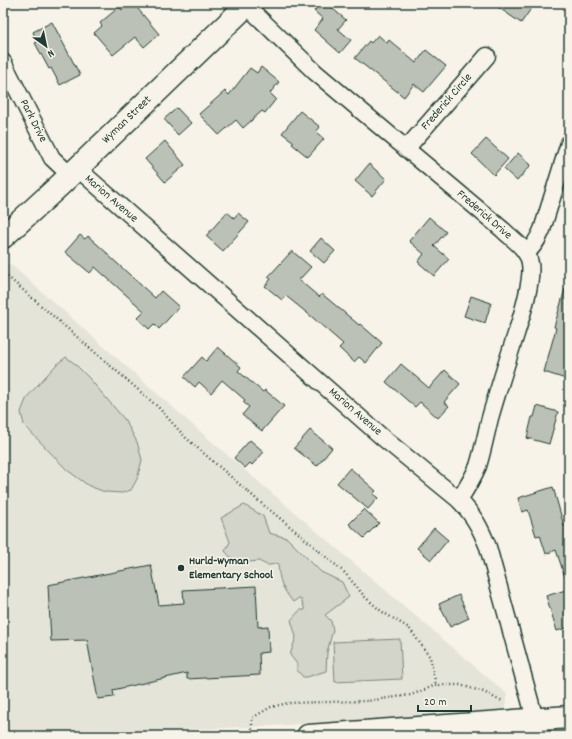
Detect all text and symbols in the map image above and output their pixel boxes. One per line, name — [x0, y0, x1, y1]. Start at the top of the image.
north arrow — [26, 26, 66, 66]
text: N — [43, 45, 57, 61]
street label: Frederick Circle — [417, 70, 477, 134]
street label: Wyman Street — [98, 92, 156, 148]
street label: Park Drive — [15, 97, 51, 145]
street label: Marion Avenue — [81, 171, 141, 227]
street label: Frederick Drive — [453, 186, 515, 244]
street label: Marion Avenue — [325, 384, 385, 440]
place label: Hurld-Wyman Elementary School — [189, 553, 273, 584]
marker: Hurld-Wyman Elementary School — [176, 563, 186, 573]
scale bar — [418, 687, 471, 713]
text: 20 m — [424, 694, 447, 711]

